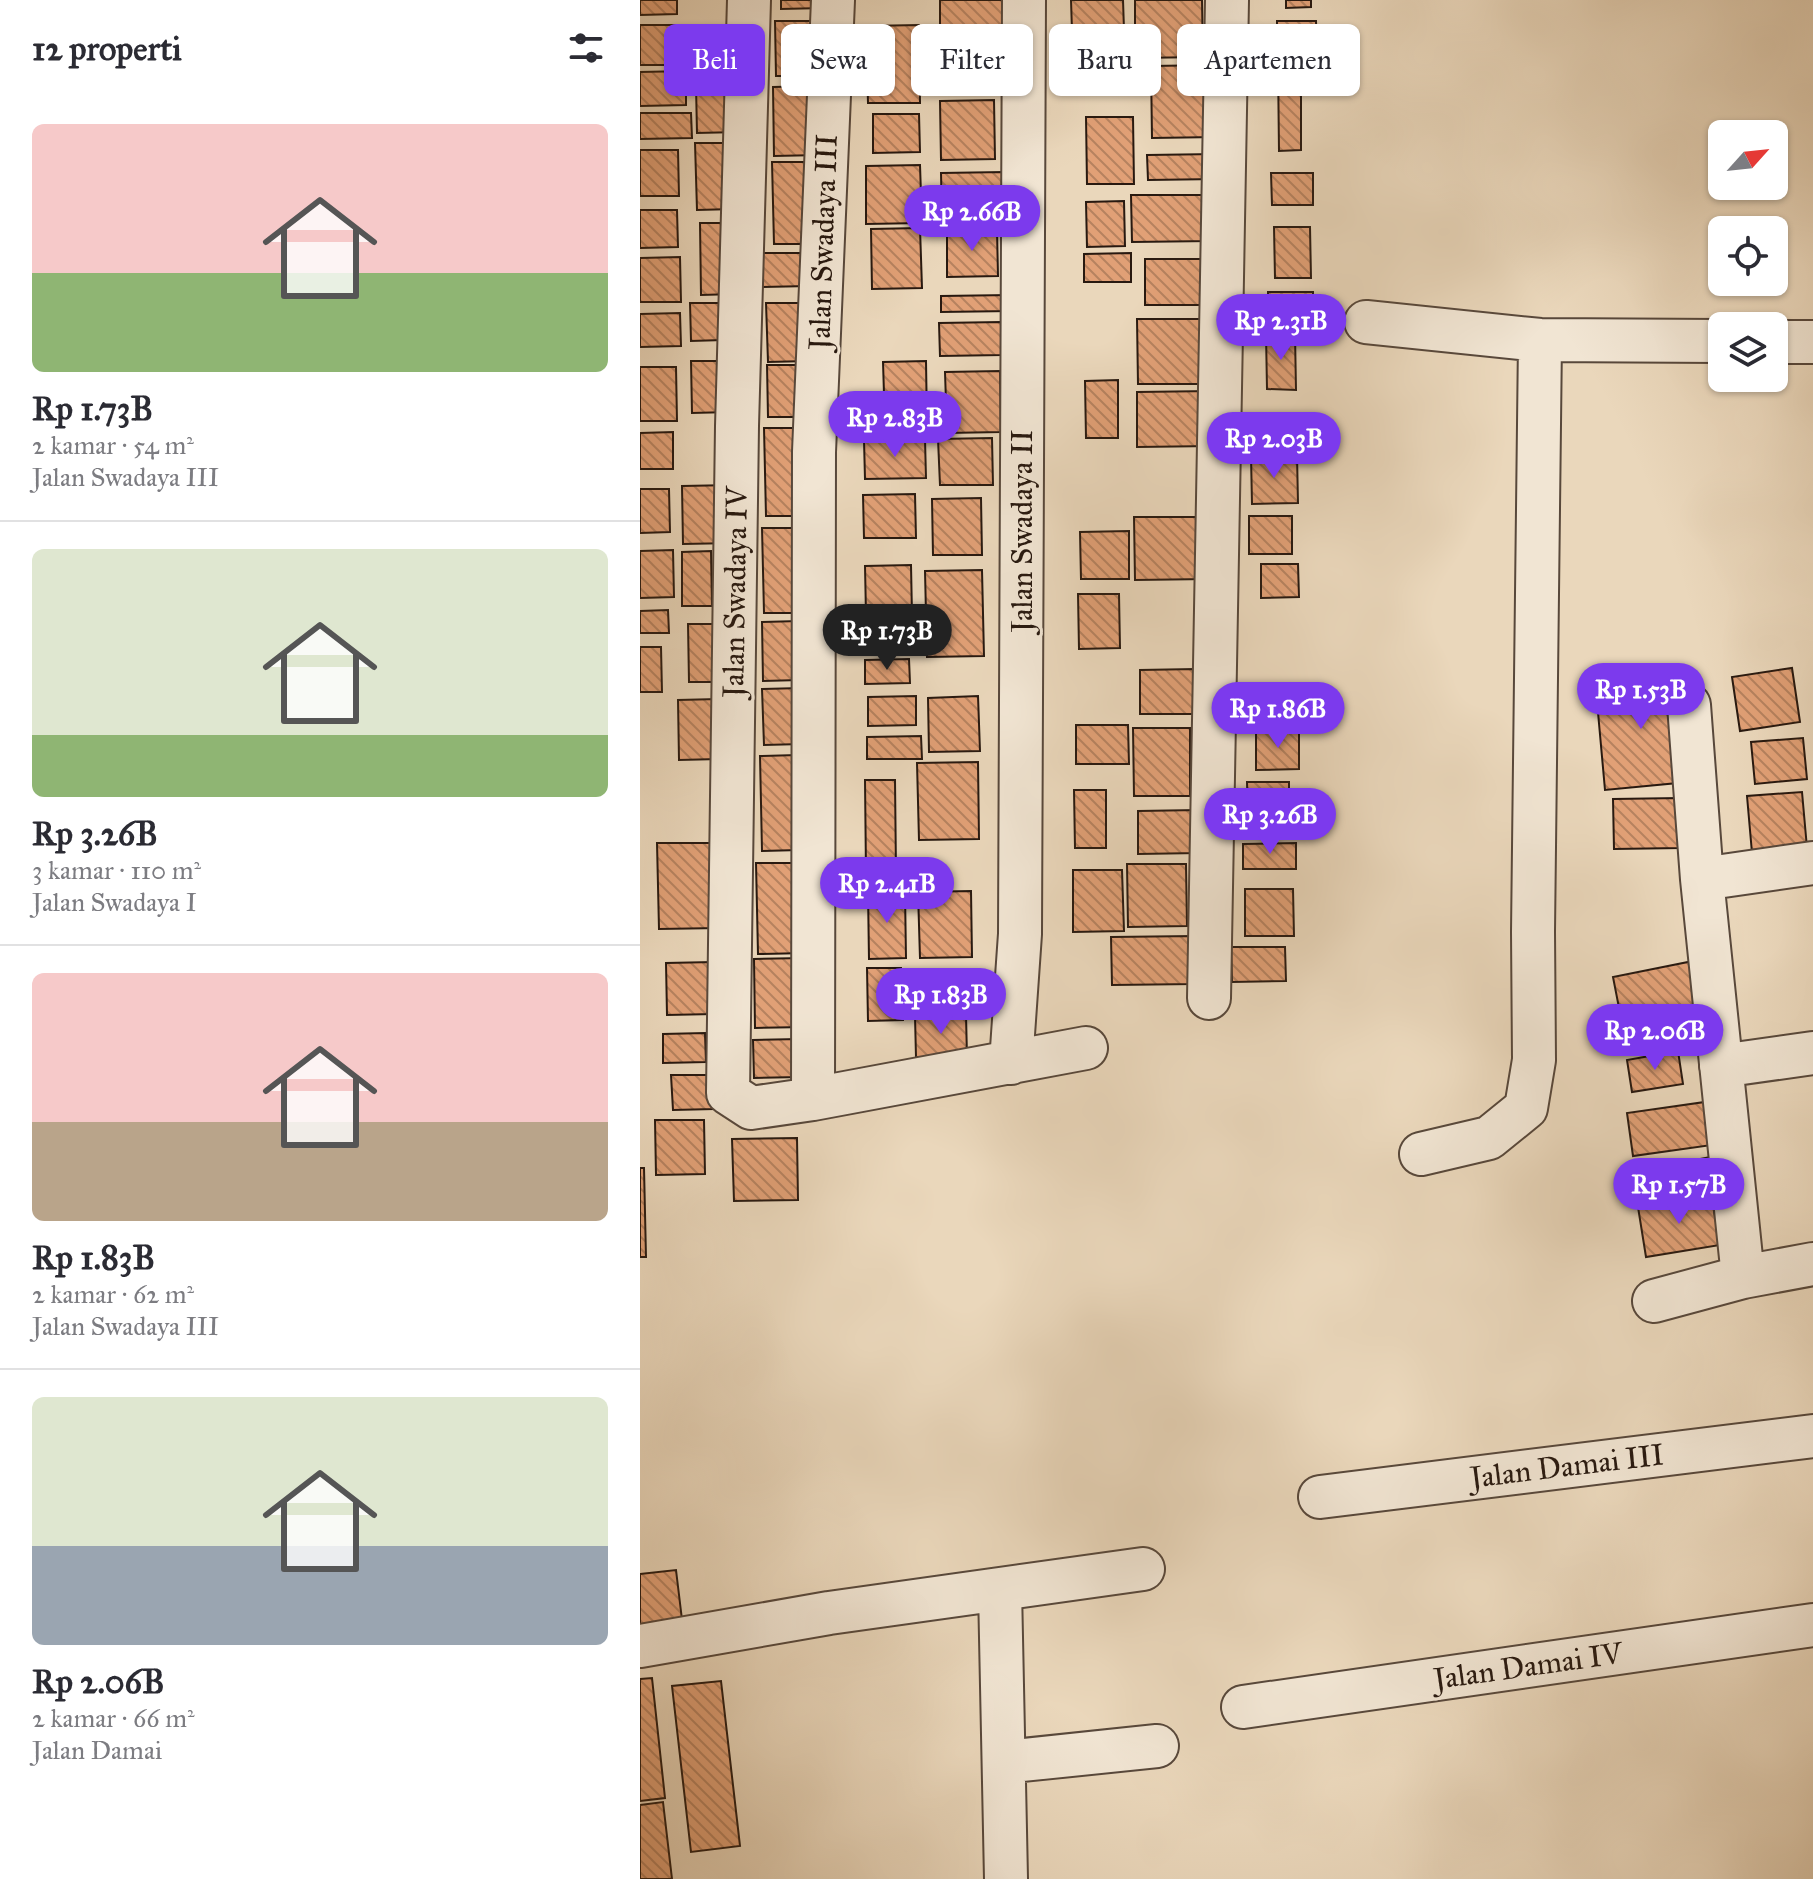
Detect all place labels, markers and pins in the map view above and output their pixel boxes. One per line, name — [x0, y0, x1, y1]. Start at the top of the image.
pin: Rp 2.66B — [889, 185, 1055, 253]
pin: Rp 2.31B — [1198, 294, 1364, 362]
pin: Rp 2.83B — [812, 391, 978, 459]
pin: Rp 2.03B — [1191, 412, 1357, 480]
pin: Rp 1.73B — [804, 604, 970, 672]
pin: Rp 1.53B — [1558, 663, 1724, 731]
pin: Rp 1.86B — [1195, 682, 1361, 750]
pin: Rp 3.26B — [1187, 788, 1353, 856]
pin: Rp 2.41B — [804, 857, 970, 925]
pin: Rp 1.83B — [858, 968, 1024, 1036]
pin: Rp 2.06B — [1572, 1004, 1738, 1072]
pin: Rp 1.57B — [1596, 1158, 1762, 1226]

